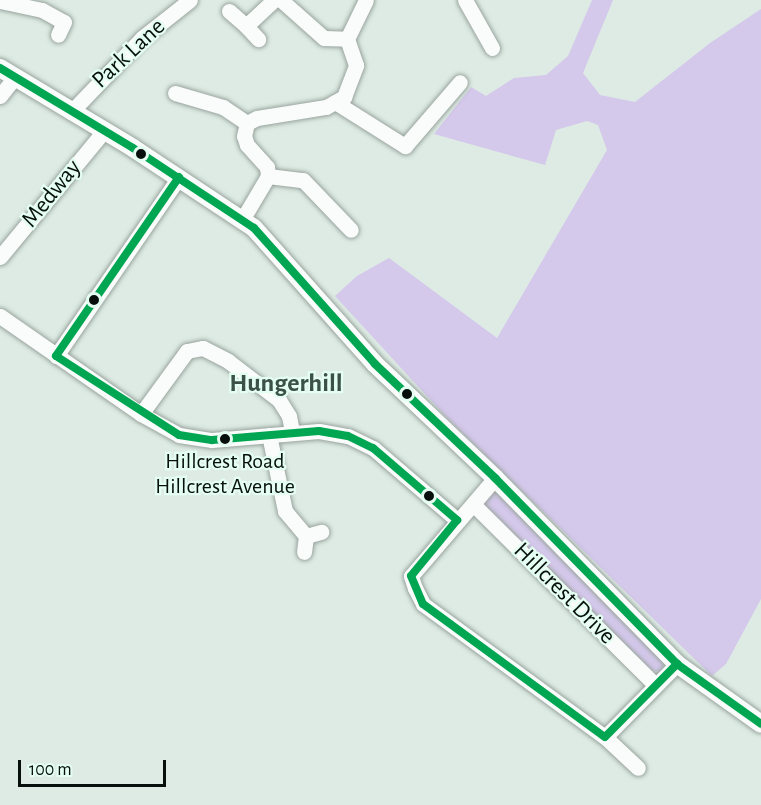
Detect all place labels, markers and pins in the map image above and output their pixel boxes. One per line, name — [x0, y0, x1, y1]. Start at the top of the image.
unlabelled marker — [135, 148, 147, 160]
unlabelled marker — [88, 294, 100, 306]
unlabelled marker — [401, 388, 413, 400]
marker: Hillcrest Road Hillcrest Avenue — [219, 433, 231, 445]
place label: Hillcrest Road Hillcrest Avenue — [155, 448, 295, 500]
unlabelled marker — [423, 490, 435, 502]

